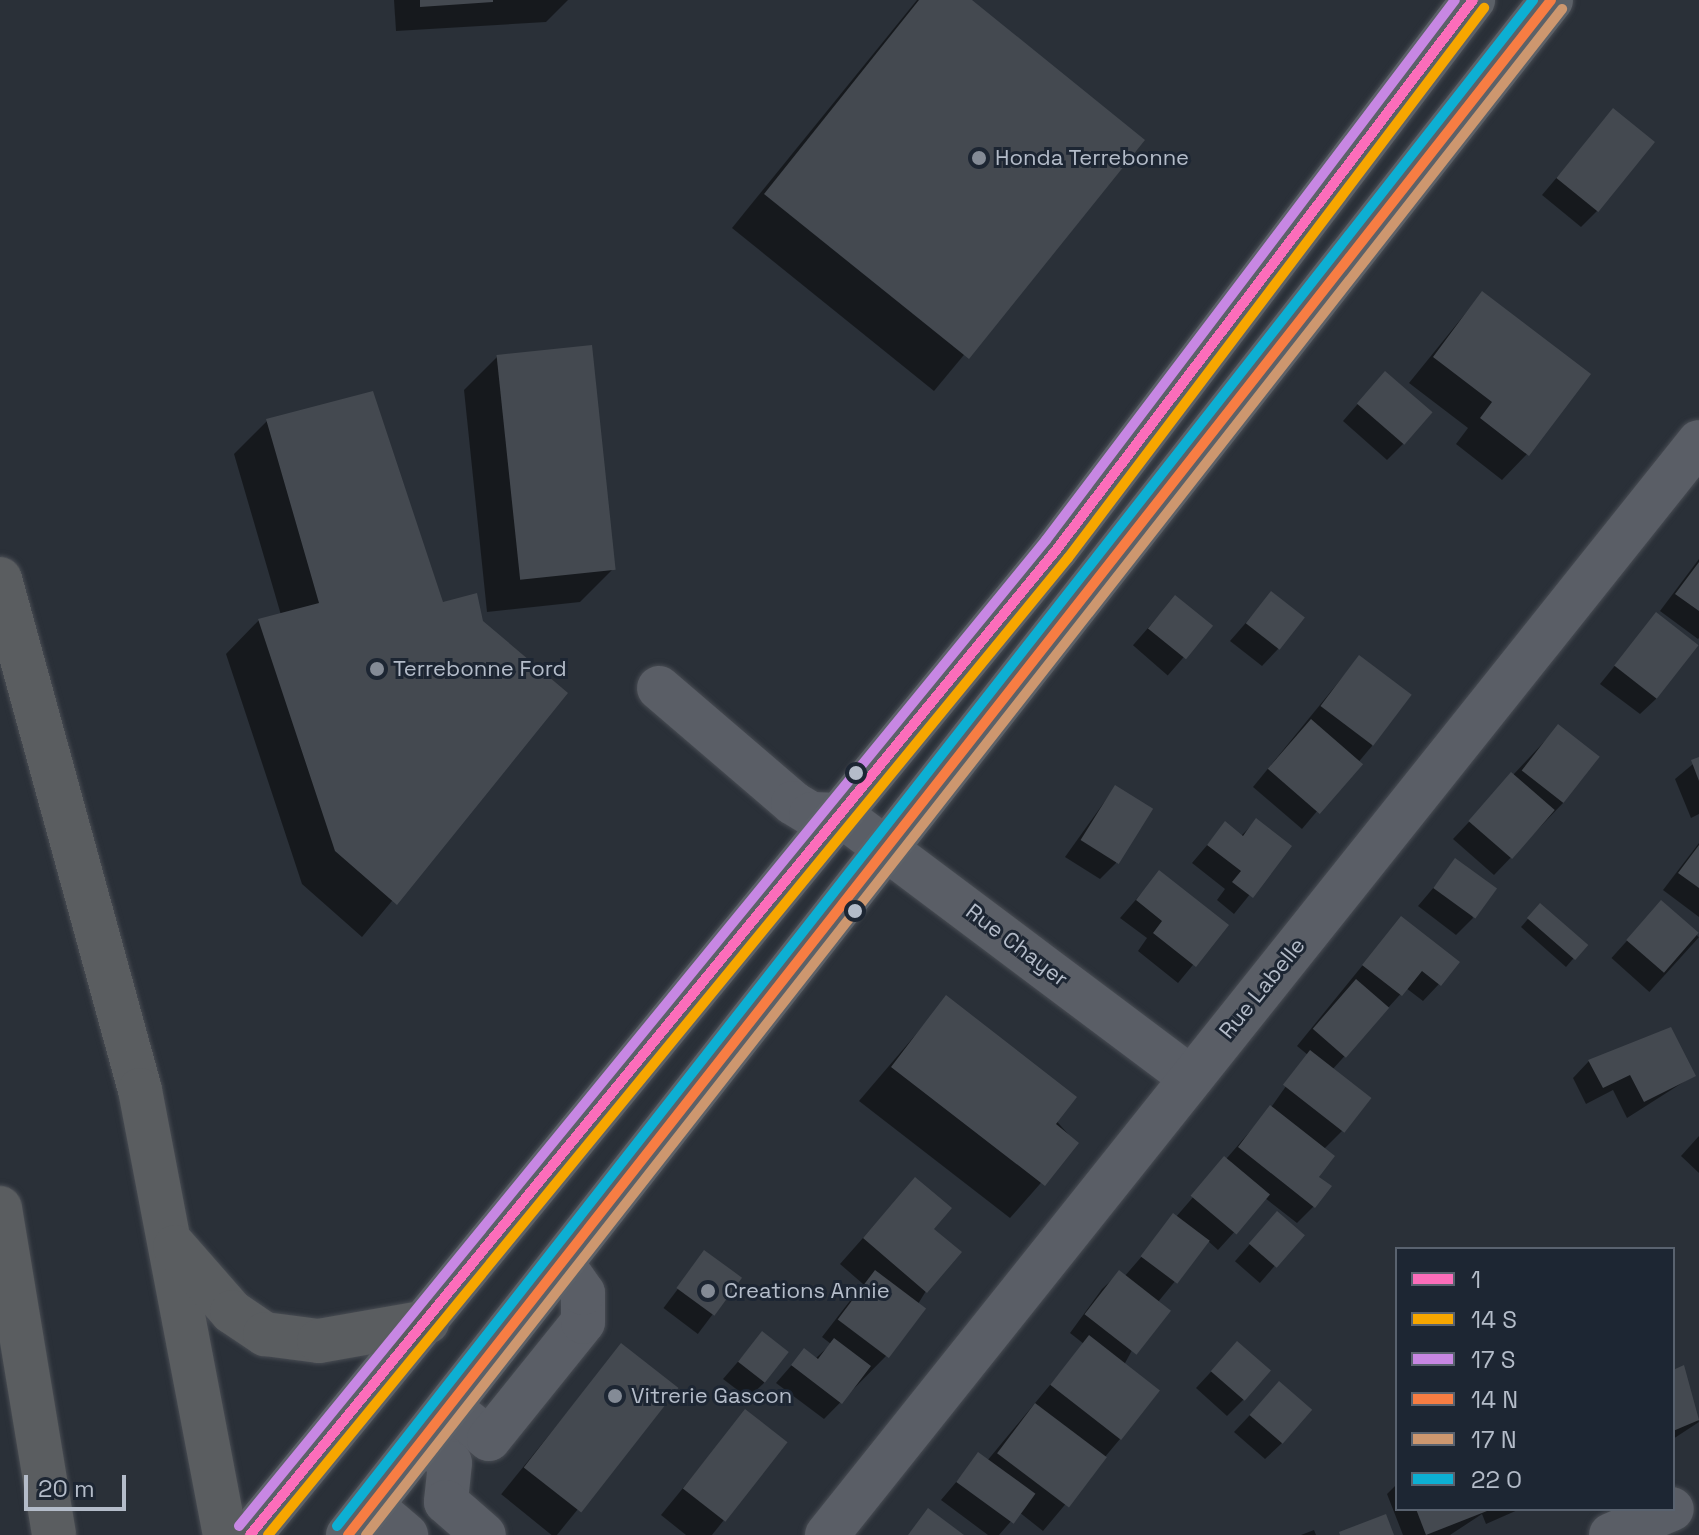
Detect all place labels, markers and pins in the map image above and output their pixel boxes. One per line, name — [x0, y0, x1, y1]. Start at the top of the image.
place label: Honda Terrebonne — [995, 145, 1190, 171]
marker: Honda Terrebonne — [970, 149, 988, 167]
place label: Terrebonne Ford — [393, 656, 567, 682]
marker: Terrebonne Ford — [368, 660, 386, 678]
unlabelled marker — [848, 765, 864, 781]
unlabelled marker — [847, 903, 863, 919]
place label: Creations Annie — [724, 1278, 890, 1304]
marker: Creations Annie — [699, 1282, 717, 1300]
place label: Vitrerie Gascon — [631, 1383, 792, 1409]
marker: Vitrerie Gascon — [606, 1387, 624, 1405]

